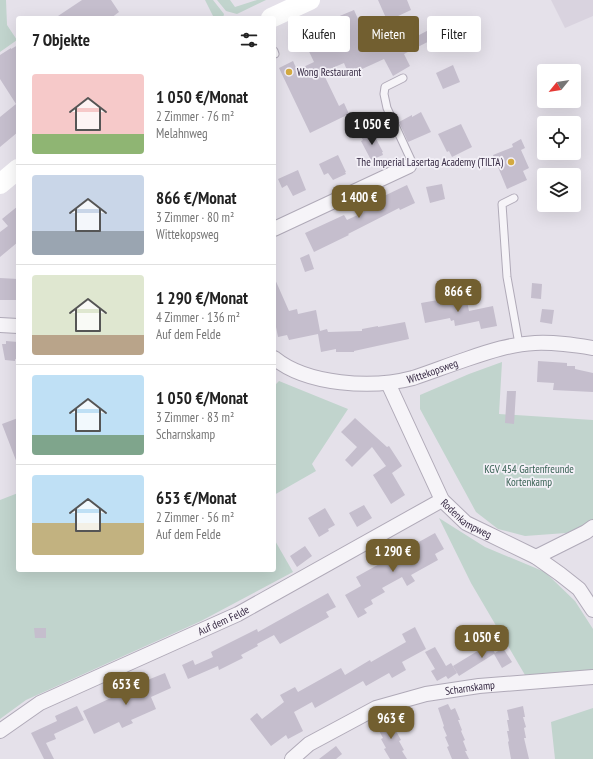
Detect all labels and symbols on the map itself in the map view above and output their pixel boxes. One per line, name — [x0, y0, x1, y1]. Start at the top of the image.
north arrow — [537, 64, 581, 108]
place label: Wong Restaurant — [297, 65, 361, 79]
marker: Wong Restaurant — [284, 67, 294, 77]
pin: 1 050 € — [335, 112, 409, 146]
place label: The Imperial Lasertag Academy (TILTA) — [356, 155, 503, 169]
marker: The Imperial Lasertag Academy (TILTA) — [506, 157, 516, 167]
pin: 1 400 € — [322, 185, 396, 219]
pin: 866 € — [430, 279, 486, 313]
street label: Wittekopsweg — [405, 356, 460, 386]
park label: KGV 454 Gartenfreunde Kortenkamp — [484, 462, 574, 489]
street label: Rodenkampweg — [438, 496, 494, 542]
pin: 1 290 € — [356, 539, 430, 573]
street label: Auf dem Felde — [196, 602, 252, 638]
pin: 1 050 € — [445, 625, 519, 659]
pin: 653 € — [98, 672, 154, 706]
street label: Scharnskamp — [444, 678, 496, 698]
pin: 963 € — [363, 706, 419, 740]

